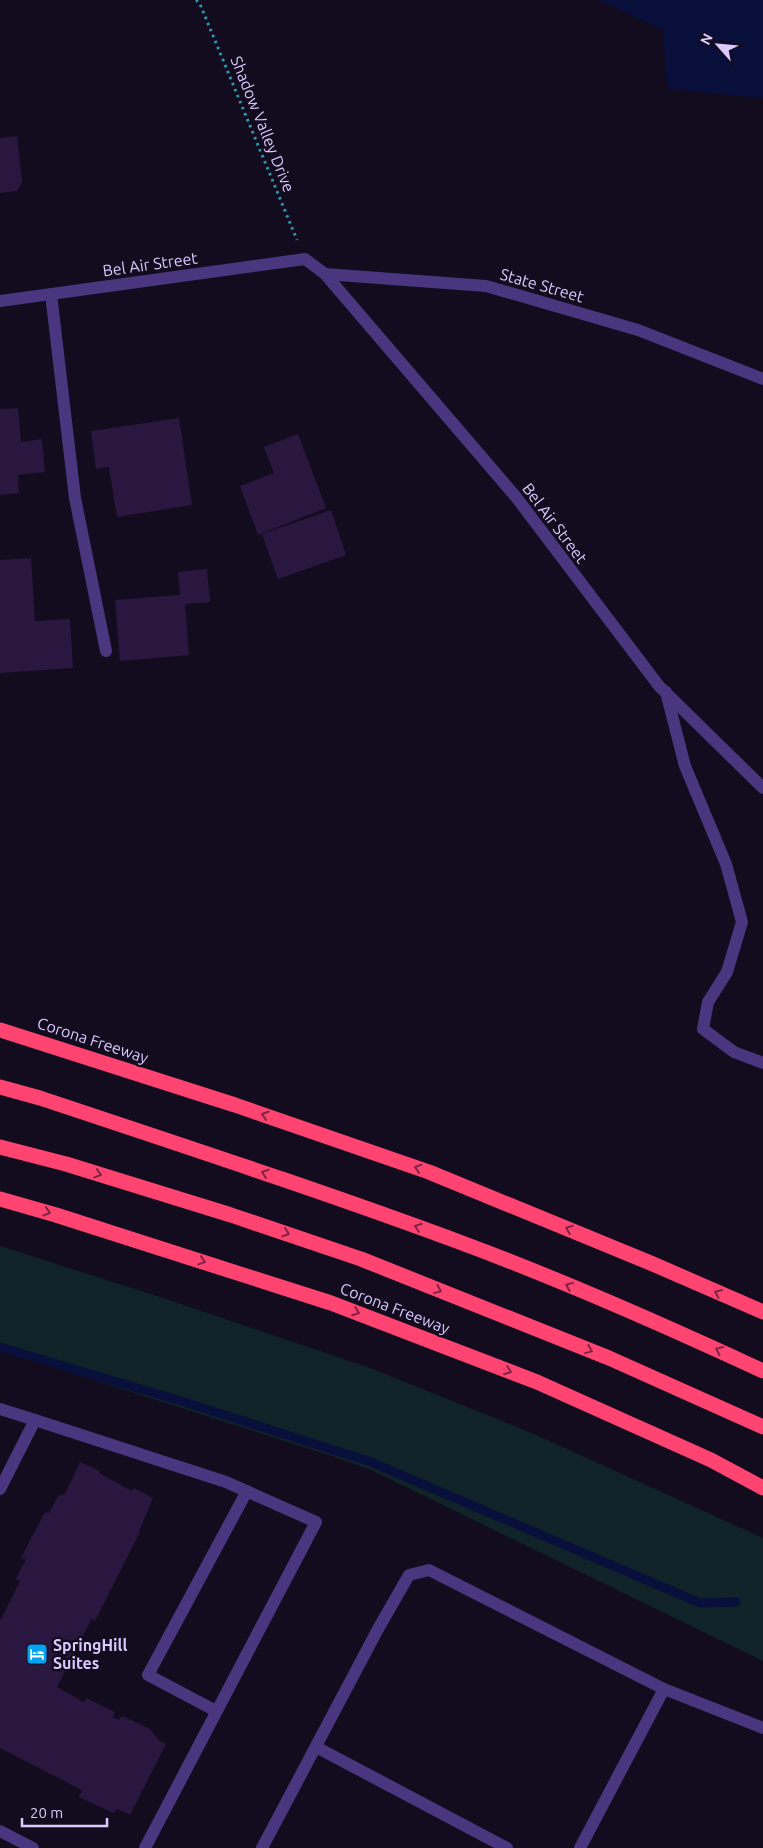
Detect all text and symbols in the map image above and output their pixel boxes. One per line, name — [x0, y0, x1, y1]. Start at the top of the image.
north arrow — [693, 20, 743, 70]
text: N — [697, 31, 716, 47]
street label: Shadow Valley Drive — [227, 53, 299, 195]
street label: Bel Air Street — [101, 248, 199, 280]
street label: State Street — [498, 264, 587, 306]
street label: Bel Air Street — [519, 479, 591, 567]
street label: Corona Freeway — [35, 1014, 151, 1067]
one-way arrow — [261, 1111, 269, 1121]
one-way arrow — [414, 1164, 423, 1174]
one-way arrow — [93, 1168, 101, 1178]
one-way arrow — [261, 1169, 269, 1179]
one-way arrow — [42, 1206, 51, 1217]
one-way arrow — [414, 1223, 423, 1233]
one-way arrow — [565, 1225, 574, 1236]
one-way arrow — [281, 1228, 290, 1238]
one-way arrow — [197, 1256, 205, 1266]
street label: Corona Freeway — [338, 1279, 453, 1337]
one-way arrow — [566, 1282, 574, 1292]
one-way arrow — [433, 1284, 442, 1294]
one-way arrow — [714, 1288, 723, 1299]
one-way arrow — [351, 1306, 360, 1316]
one-way arrow — [584, 1344, 593, 1354]
one-way arrow — [715, 1346, 724, 1357]
one-way arrow — [503, 1364, 512, 1375]
place label: SpringHill Suites — [53, 1636, 127, 1672]
hotel icon: SpringHill Suites — [25, 1642, 49, 1666]
scale bar — [22, 1796, 108, 1828]
text: 20 m — [30, 1804, 63, 1821]

